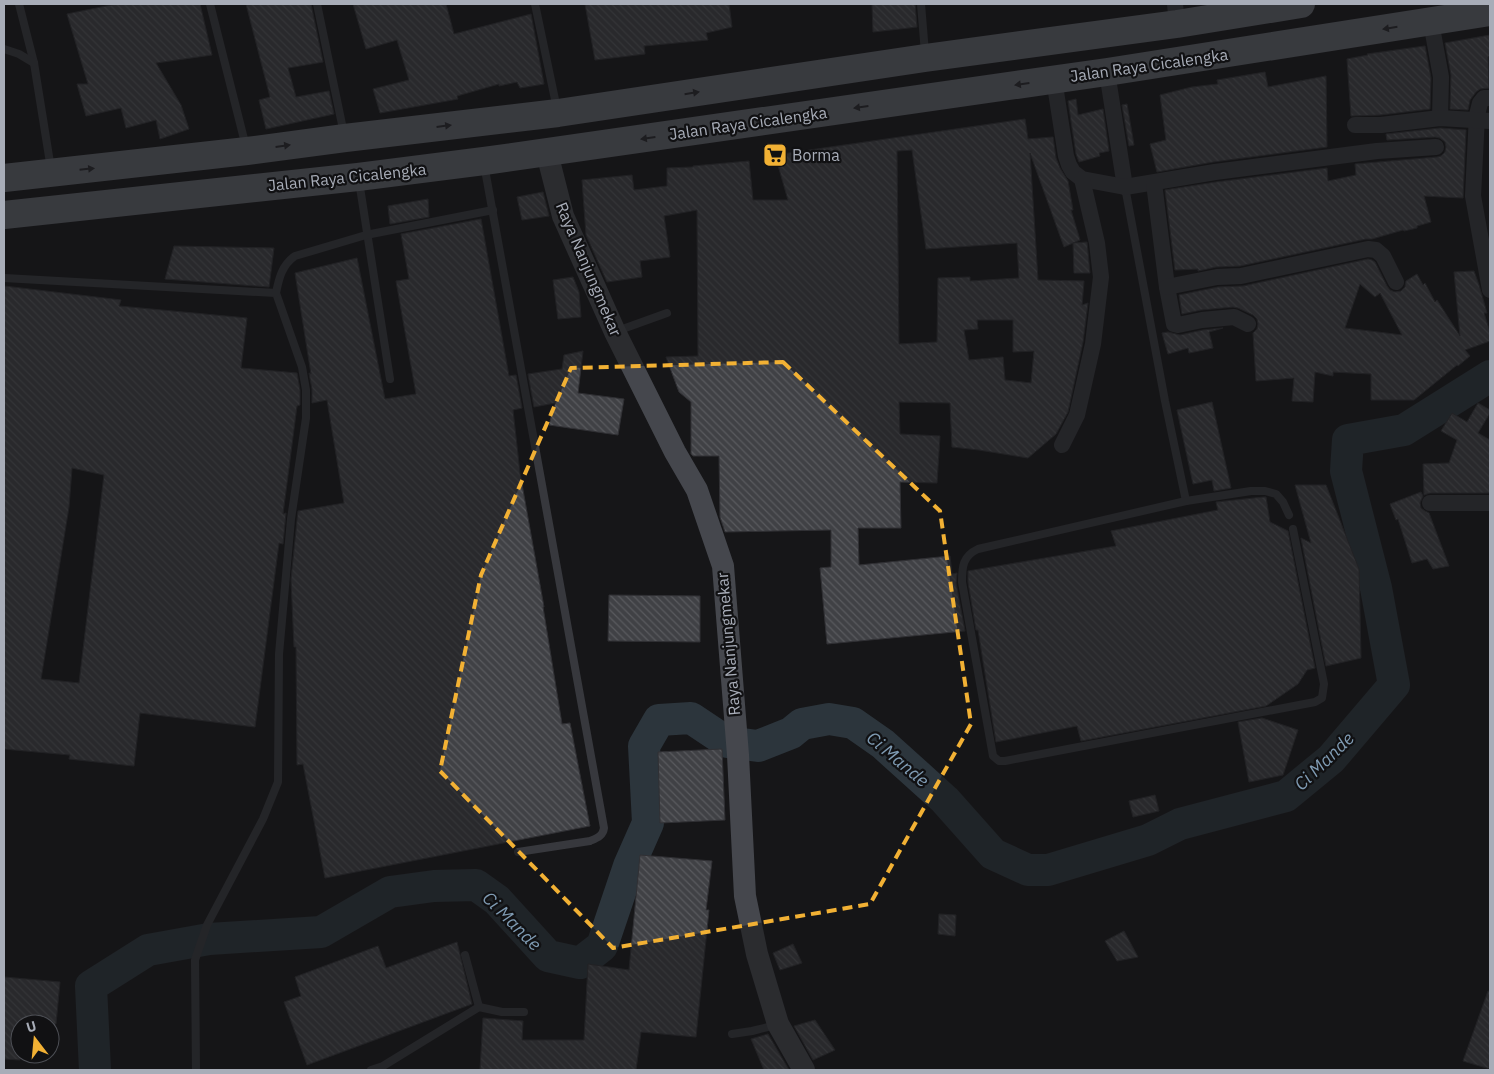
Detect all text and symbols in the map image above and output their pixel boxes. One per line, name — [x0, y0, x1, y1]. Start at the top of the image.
one-way arrow — [1382, 25, 1398, 33]
street label: Jalan Raya Cicalengka — [1069, 44, 1230, 86]
one-way arrow — [1014, 80, 1030, 88]
one-way arrow — [685, 89, 701, 97]
street label: Jalan Raya Cicalengka — [668, 102, 829, 144]
one-way arrow — [853, 103, 869, 111]
one-way arrow — [437, 122, 453, 130]
one-way arrow — [640, 134, 656, 142]
one-way arrow — [275, 142, 291, 150]
supermarket icon: Borma — [762, 142, 788, 168]
place label: Borma — [792, 145, 840, 165]
street label: Jalan Raya Cicalengka — [267, 159, 428, 195]
one-way arrow — [79, 165, 95, 173]
street label: Raya Nanjungmekar — [552, 199, 626, 339]
street label: Raya Nanjungmekar — [712, 571, 744, 716]
water label: Ci Mande — [862, 726, 934, 792]
water label: Ci Mande — [1289, 727, 1359, 795]
water label: Ci Mande — [478, 887, 546, 955]
north arrow — [10, 1014, 60, 1064]
text: U — [24, 1017, 39, 1036]

